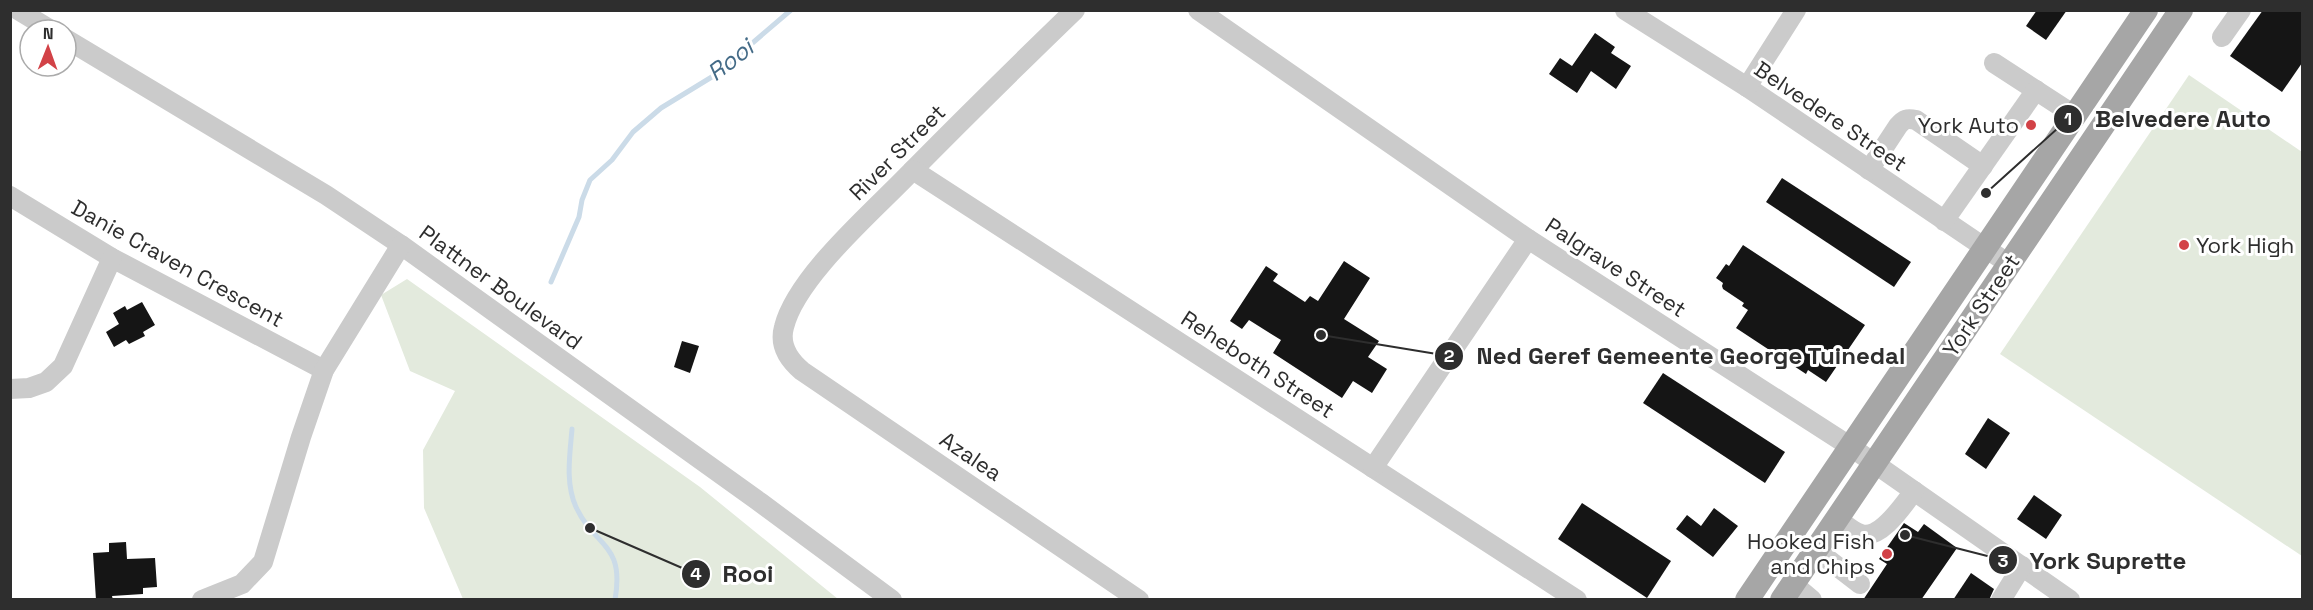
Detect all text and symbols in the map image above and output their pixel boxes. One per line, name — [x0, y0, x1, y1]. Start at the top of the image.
north arrow — [18, 18, 78, 78]
text: N — [43, 23, 54, 44]
water label: Rooi — [700, 30, 762, 88]
street label: Belvedere Street — [1749, 55, 1913, 177]
street label: River Street — [843, 98, 951, 206]
callout: Belvedere Auto — [2053, 98, 2284, 140]
text: Belvedere Auto — [2095, 103, 2271, 134]
text: 1 — [2064, 107, 2072, 130]
place label: York Auto — [1918, 111, 2019, 139]
marker: York Auto — [2024, 118, 2038, 132]
street label: Danie Craven Crescent — [67, 193, 289, 333]
street label: Palgrave Street — [1540, 211, 1692, 323]
street label: Plattner Boulevard — [414, 218, 588, 356]
place label: York High — [2196, 231, 2294, 259]
marker: York High — [2177, 238, 2191, 252]
street label: York Street — [1936, 248, 2026, 362]
street label: Reheboth Street — [1176, 304, 1340, 424]
callout: Ned Geref Gemeente George Tuinedal — [1434, 335, 1918, 377]
text: Ned Geref Gemeente George Tuinedal — [1477, 340, 1905, 371]
text: 2 — [1444, 344, 1455, 367]
street label: Azalea — [935, 425, 1008, 487]
place label: Hooked Fish and Chips — [1747, 527, 1875, 580]
callout: York Suprette — [1988, 539, 2199, 581]
text: York Suprette — [2030, 545, 2186, 576]
marker: Hooked Fish and Chips — [1880, 547, 1894, 561]
text: 3 — [1998, 549, 2009, 572]
callout: Rooi — [681, 553, 786, 595]
text: Rooi — [723, 558, 773, 589]
text: 4 — [690, 562, 702, 585]

